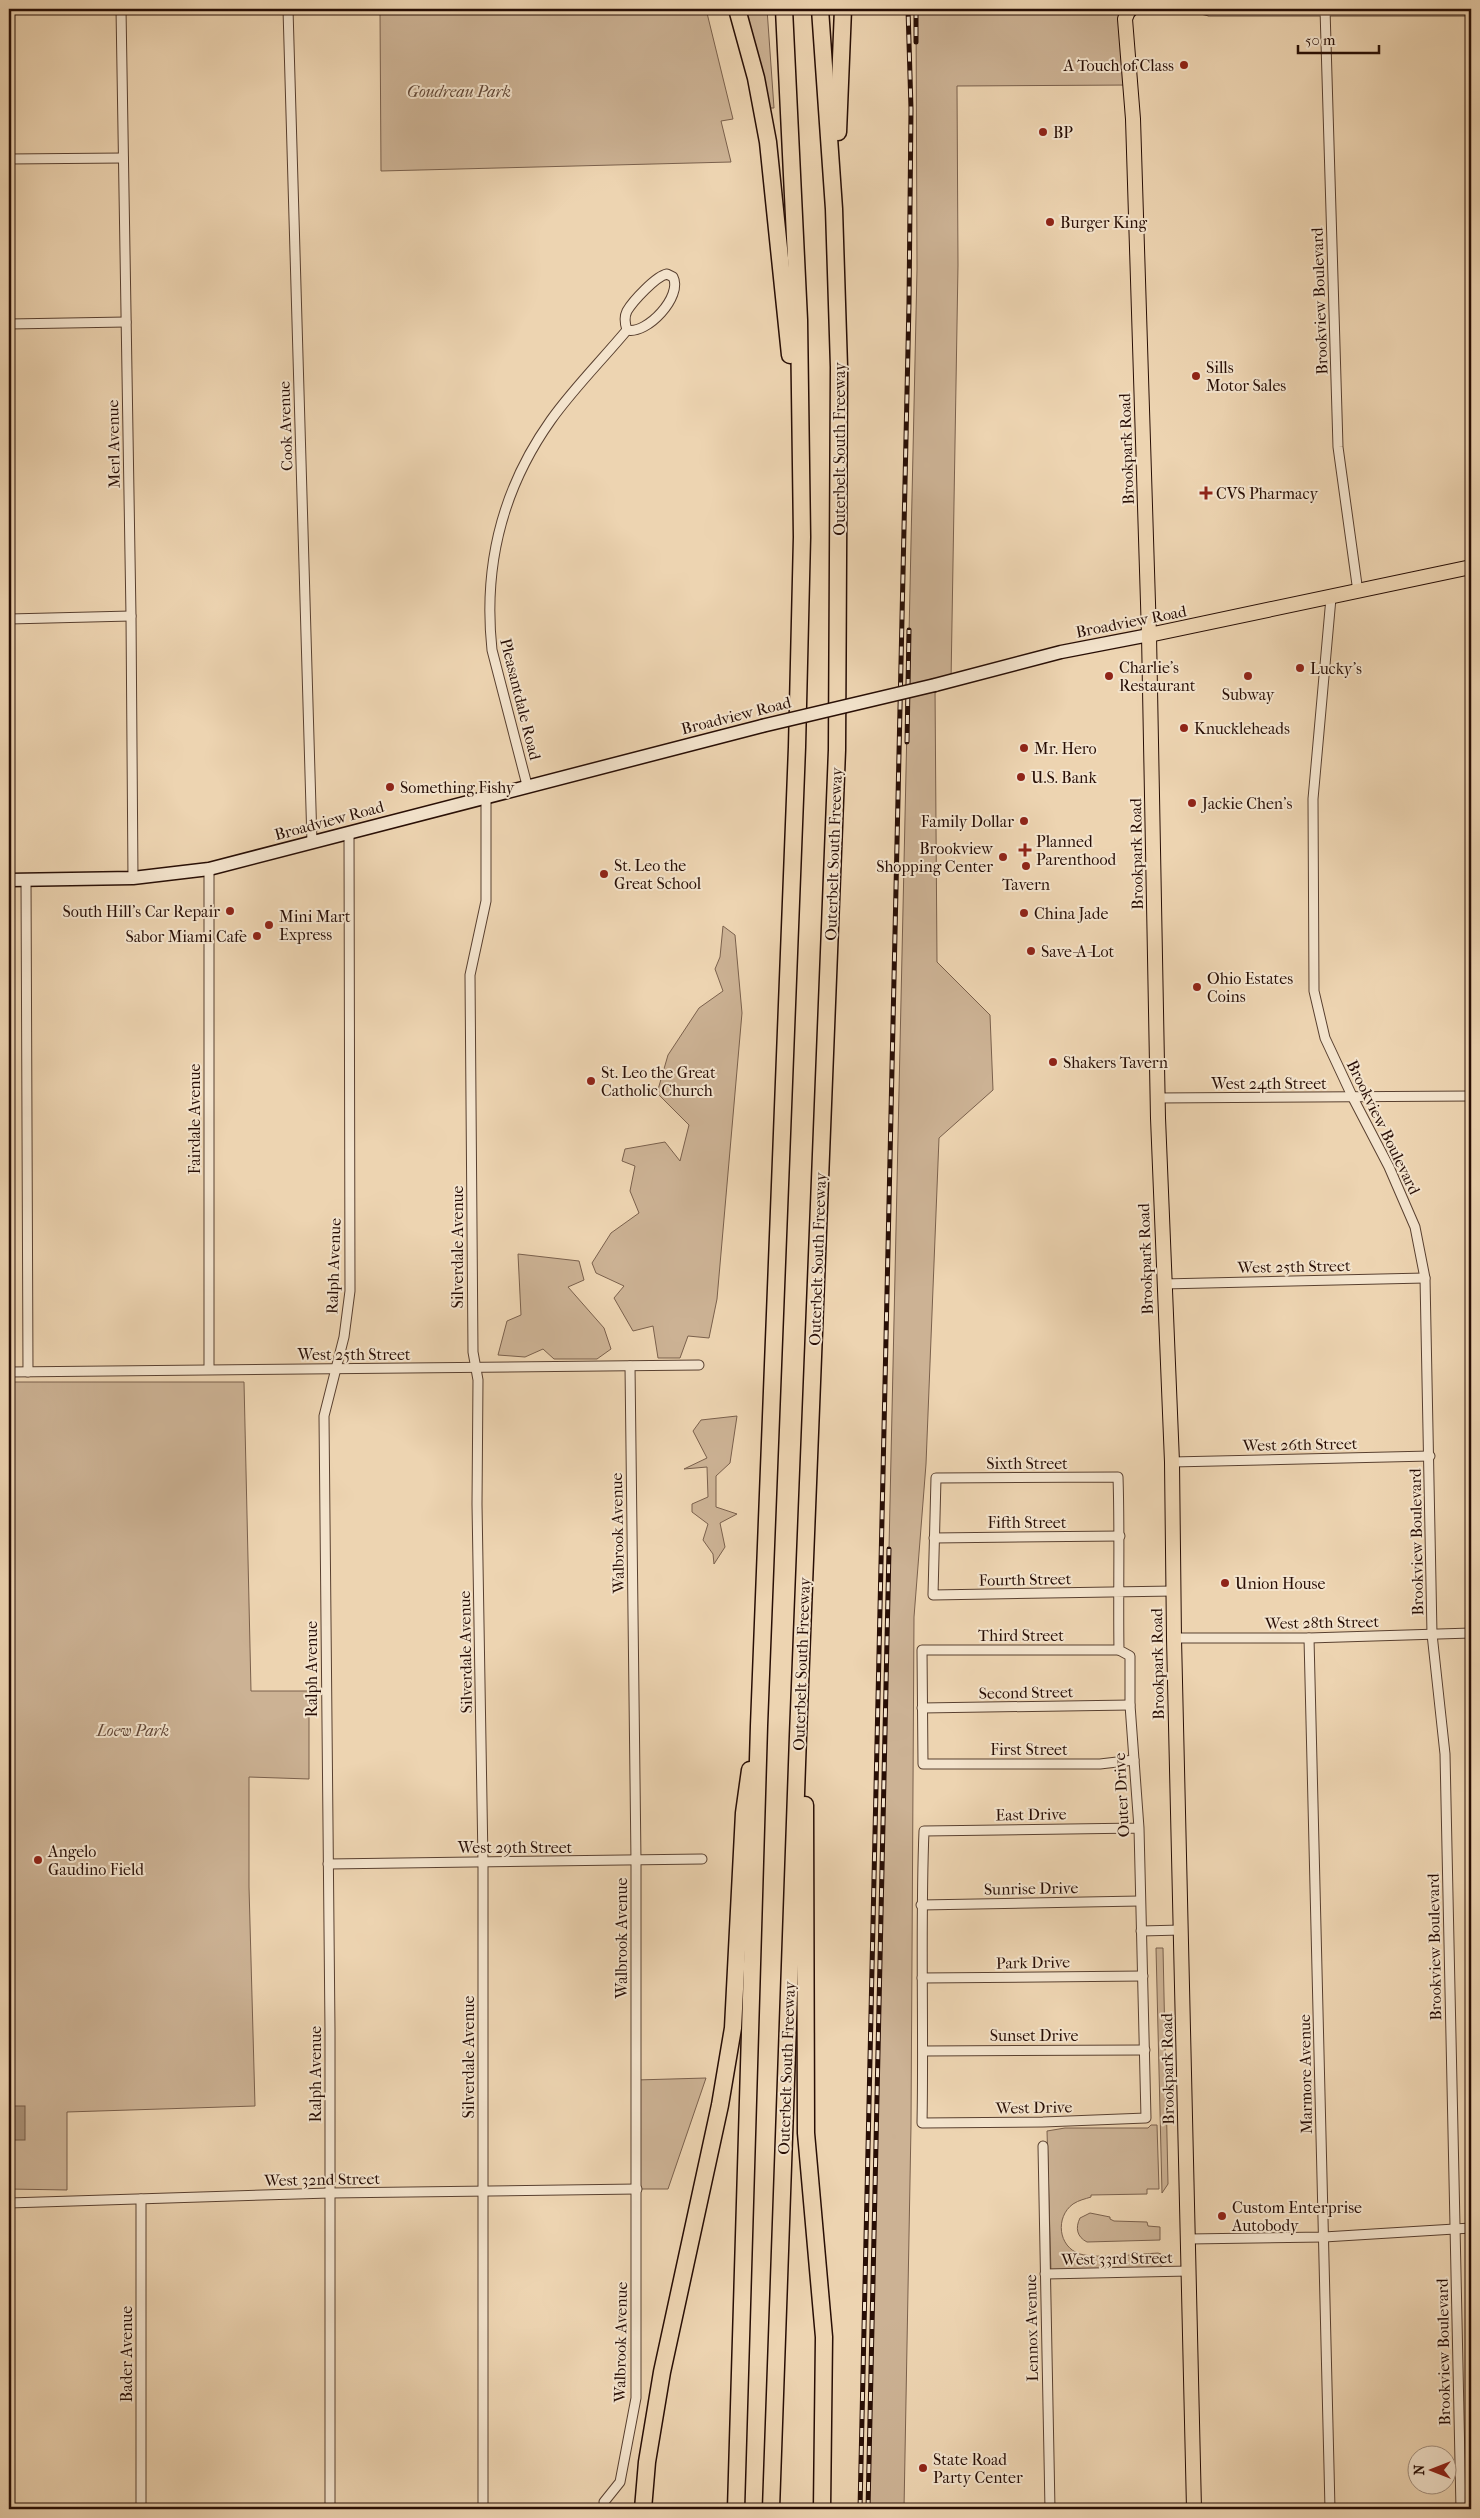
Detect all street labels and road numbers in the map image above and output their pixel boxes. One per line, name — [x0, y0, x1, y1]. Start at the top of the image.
street label: Brookview Boulevard — [1307, 227, 1332, 375]
street label: Outerbelt South Freeway — [830, 362, 849, 536]
street label: Cook Avenue — [274, 380, 297, 471]
street label: Brookpark Road — [1115, 393, 1138, 505]
street label: Merl Avenue — [103, 399, 124, 488]
street label: Broadview Road — [1074, 601, 1188, 642]
street label: Pleasantdale Road — [496, 636, 545, 762]
street label: Broadview Road — [679, 693, 793, 738]
street label: Outerbelt South Freeway — [821, 766, 846, 941]
street label: Broadview Road — [272, 797, 386, 844]
street label: Brookpark Road — [1126, 798, 1147, 910]
street label: Brookview Boulevard — [1343, 1057, 1425, 1198]
street label: Fairdale Avenue — [185, 1064, 204, 1174]
street label: West 24th Street — [1210, 1074, 1327, 1093]
street label: Outerbelt South Freeway — [805, 1171, 830, 1346]
street label: Silverdale Avenue — [448, 1186, 467, 1308]
street label: Brookpark Road — [1134, 1203, 1157, 1315]
street label: Ralph Avenue — [322, 1217, 345, 1314]
street label: West 25th Street — [1236, 1256, 1351, 1277]
street label: West 25th Street — [296, 1345, 411, 1364]
street label: West 26th Street — [1241, 1434, 1358, 1455]
street label: Sixth Street — [986, 1454, 1068, 1473]
street label: Brookview Boulevard — [1406, 1468, 1427, 1616]
street label: Walbrook Avenue — [607, 1472, 628, 1595]
street label: Fifth Street — [988, 1513, 1067, 1532]
street label: Fourth Street — [978, 1569, 1072, 1590]
street label: Outerbelt South Freeway — [789, 1576, 814, 1751]
street label: Silverdale Avenue — [455, 1590, 476, 1714]
street label: Brookpark Road — [1147, 1608, 1168, 1720]
street label: West 28th Street — [1264, 1612, 1380, 1633]
street label: Ralph Avenue — [302, 1621, 321, 1717]
street label: Third Street — [978, 1626, 1064, 1645]
street label: Second Street — [978, 1682, 1074, 1703]
street label: First Street — [990, 1740, 1068, 1759]
street label: Outer Drive — [1110, 1752, 1133, 1838]
street label: East Drive — [995, 1804, 1067, 1825]
street label: West 29th Street — [457, 1838, 573, 1857]
street label: Brookview Boulevard — [1424, 1873, 1445, 2021]
street label: Walbrook Avenue — [612, 1878, 631, 1999]
street label: Sunrise Drive — [984, 1878, 1078, 1899]
street label: Park Drive — [996, 1952, 1070, 1973]
street label: Outerbelt South Freeway — [774, 1980, 799, 2155]
street label: Silverdale Avenue — [459, 1996, 478, 2118]
street label: Brookpark Road — [1157, 2013, 1178, 2125]
street label: Marmore Avenue — [1295, 2014, 1316, 2134]
street label: Ralph Avenue — [306, 2026, 325, 2122]
street label: Sunset Drive — [990, 2026, 1078, 2045]
street label: West Drive — [994, 2097, 1073, 2118]
street label: West 32nd Street — [263, 2169, 380, 2190]
street label: West 33rd Street — [1060, 2248, 1173, 2269]
street label: Lennox Avenue — [1021, 2274, 1042, 2382]
street label: Brookview Boulevard — [1433, 2278, 1454, 2426]
street label: Walbrook Avenue — [610, 2281, 631, 2404]
street label: Bader Avenue — [117, 2306, 136, 2402]

